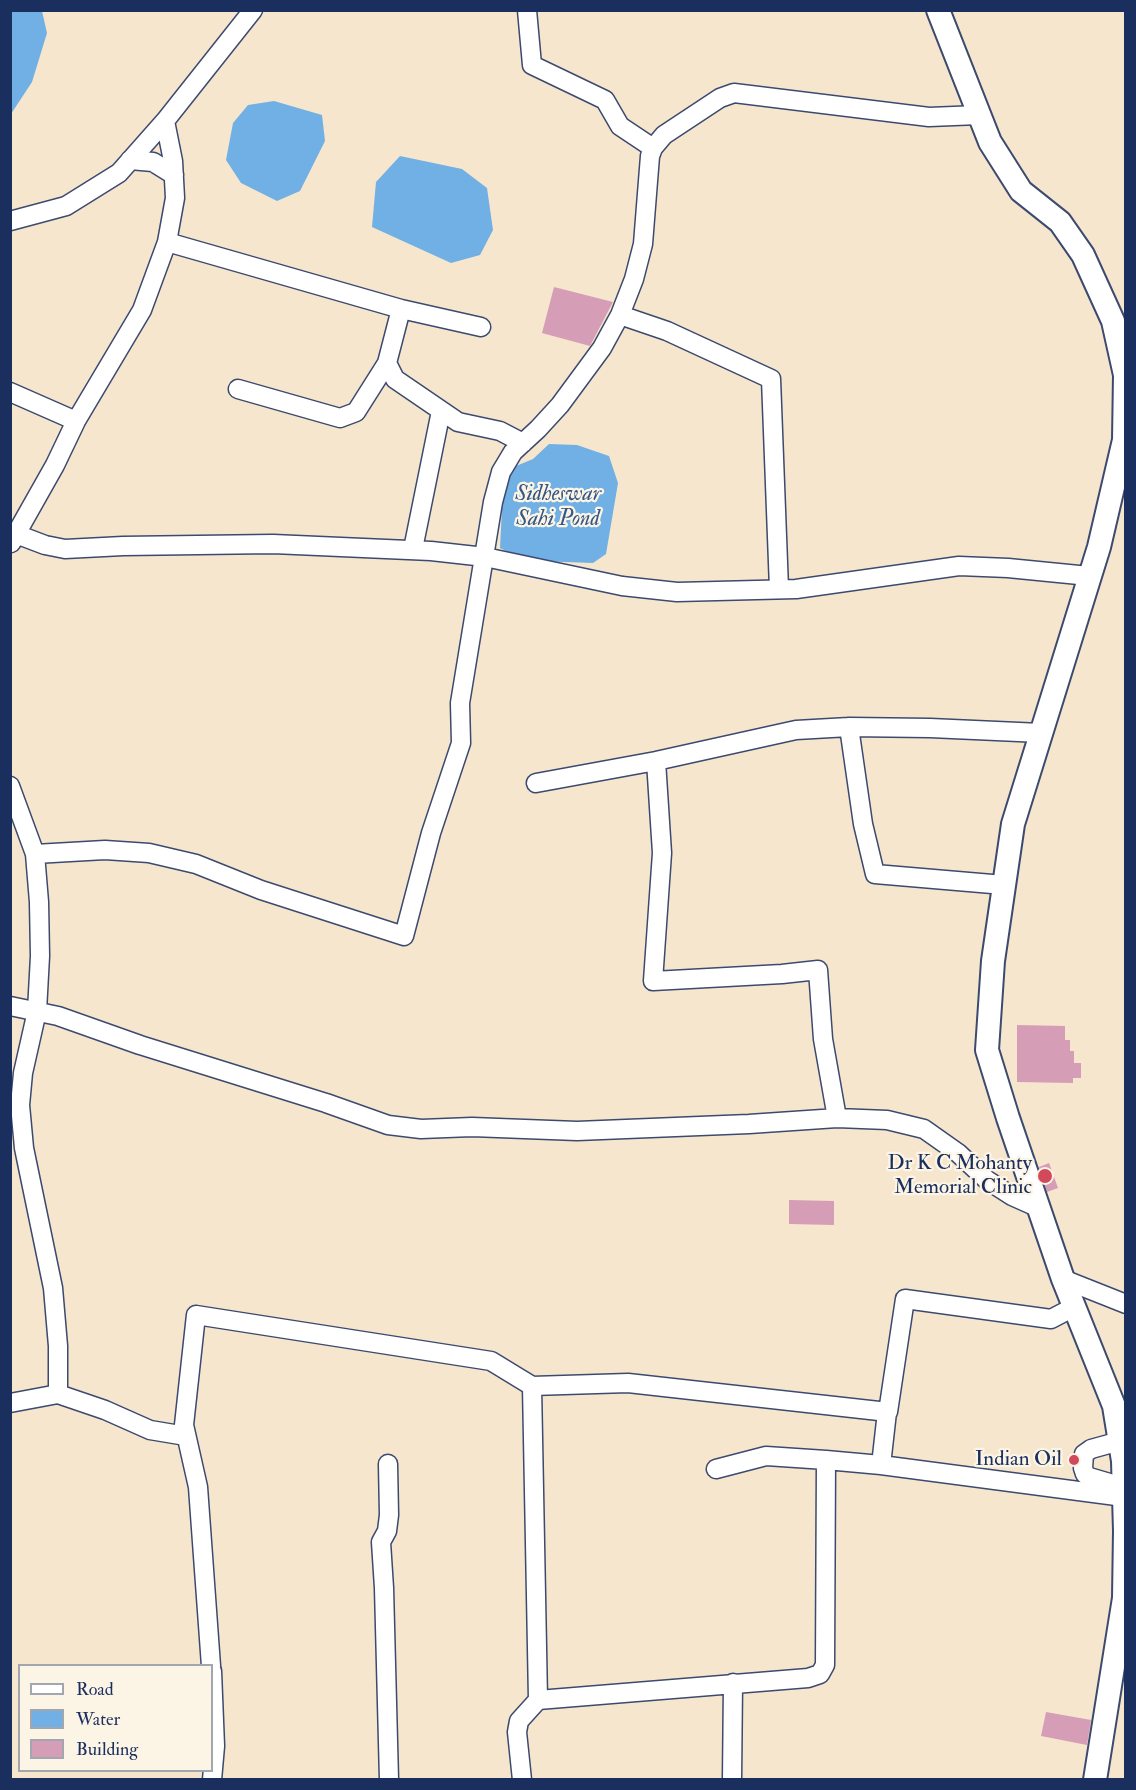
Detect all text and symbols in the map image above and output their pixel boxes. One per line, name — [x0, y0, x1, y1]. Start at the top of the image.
water label: Sidheswar Sahi Pond — [515, 482, 601, 534]
place label: Dr K C Mohanty Memorial Clinic — [887, 1151, 1032, 1201]
marker: Dr K C Mohanty Memorial Clinic — [1036, 1167, 1054, 1185]
place label: Indian Oil — [975, 1447, 1062, 1473]
marker: Indian Oil — [1067, 1453, 1081, 1467]
legend — [18, 1664, 213, 1772]
text: Road — [76, 1678, 114, 1701]
text: Water — [76, 1708, 120, 1731]
text: Building — [76, 1738, 138, 1761]

